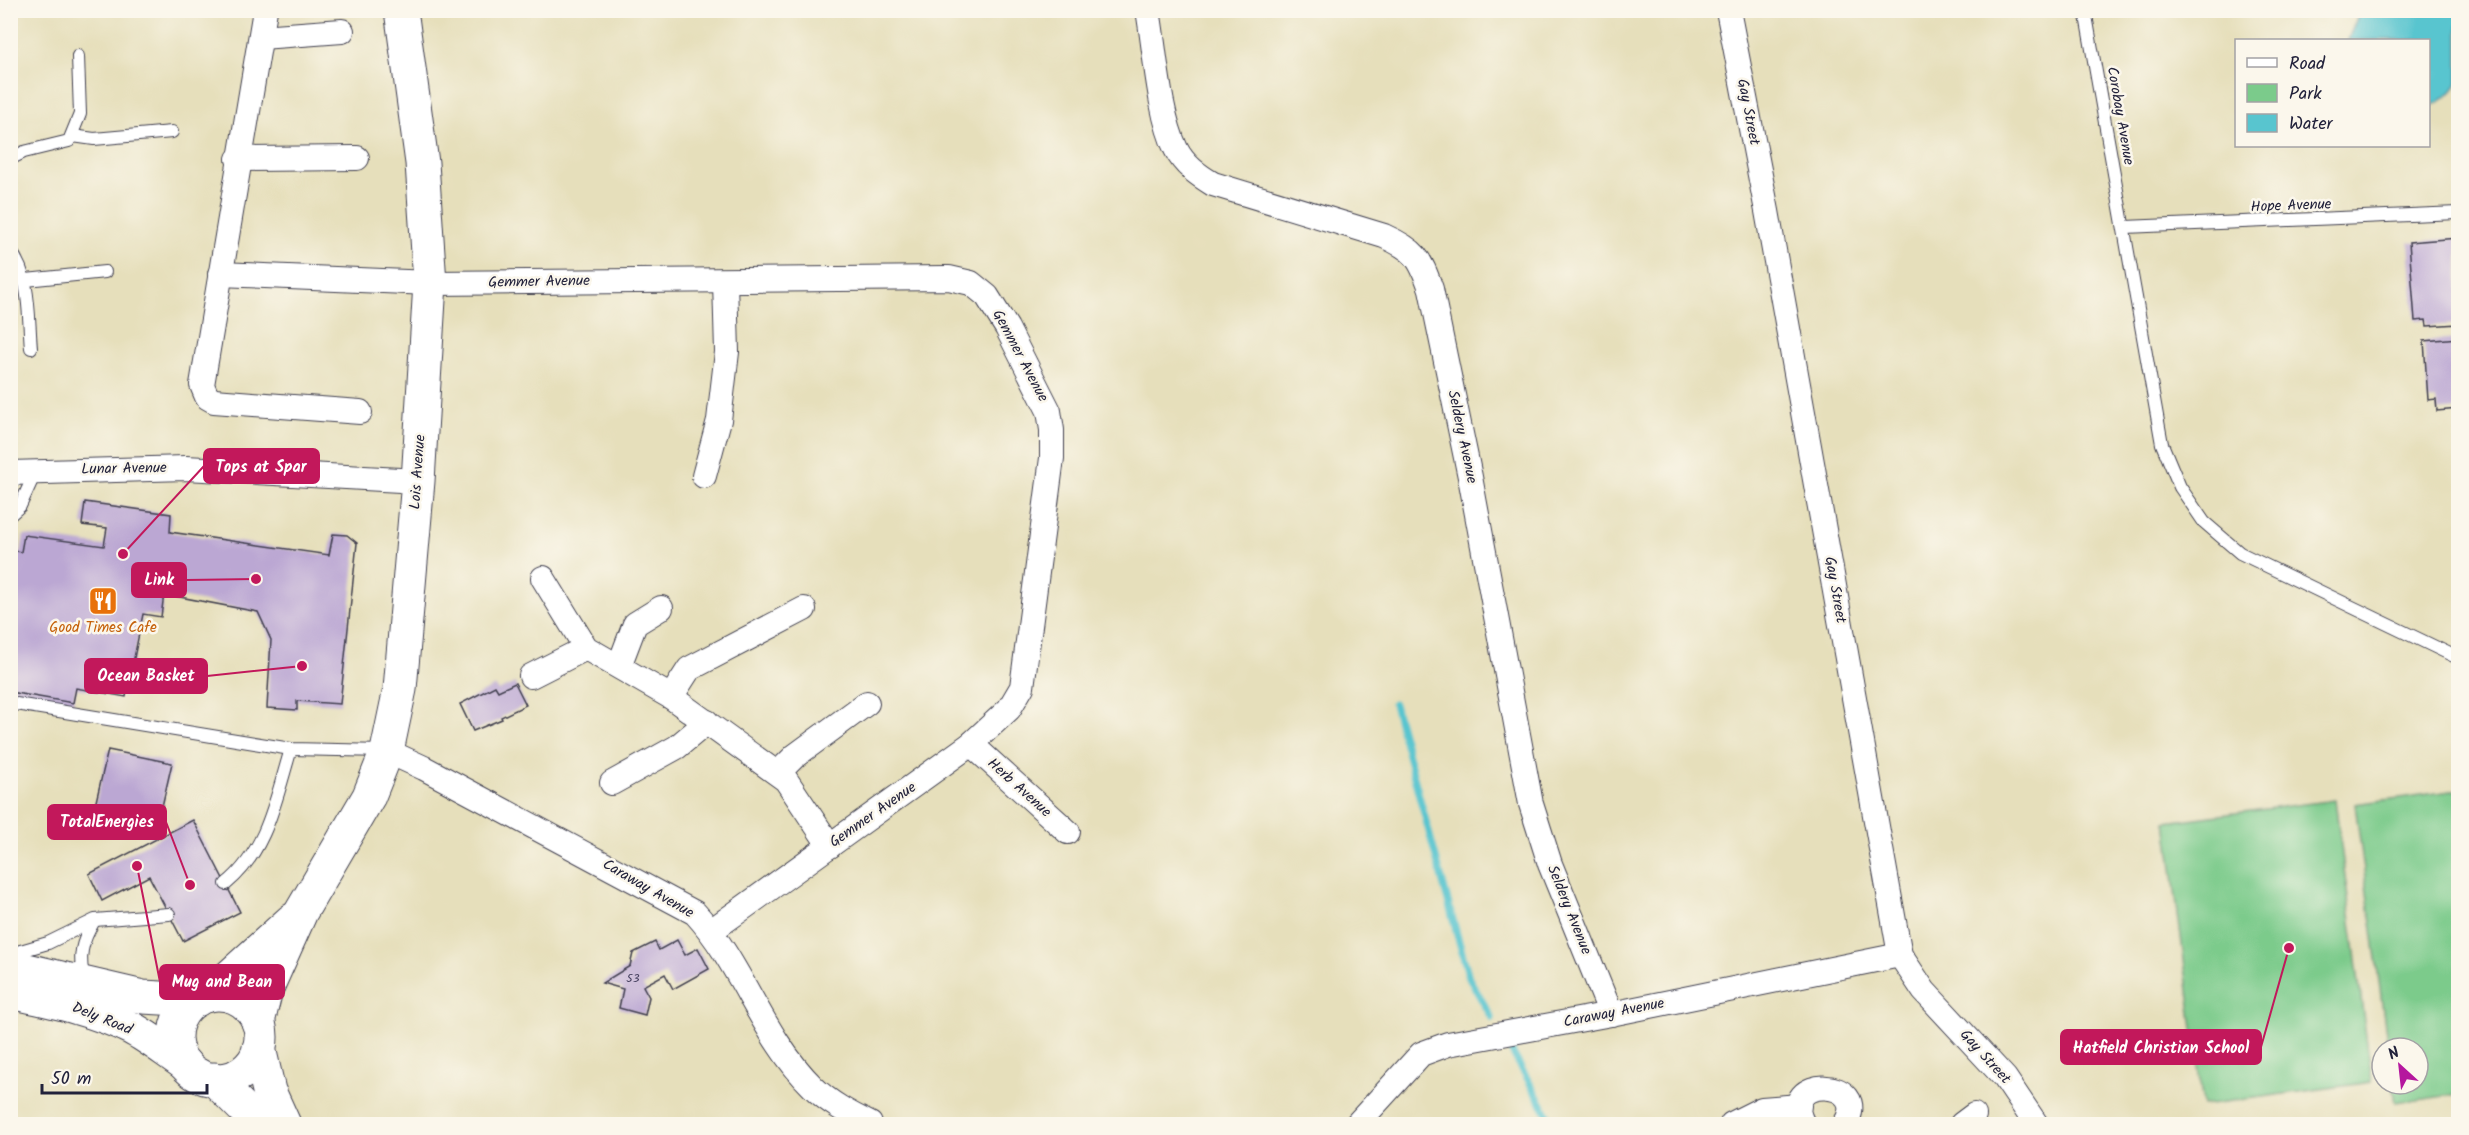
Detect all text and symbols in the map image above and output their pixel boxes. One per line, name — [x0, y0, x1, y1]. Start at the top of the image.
legend — [2235, 39, 2430, 147]
text: Road — [2289, 50, 2326, 79]
street label: Corobay Avenue — [2100, 65, 2141, 167]
street label: Gay Street — [1730, 77, 1766, 148]
text: Park — [2289, 80, 2322, 109]
text: Water — [2289, 110, 2334, 139]
street label: Hope Avenue — [2250, 193, 2332, 219]
street label: Gemmer Avenue — [488, 269, 590, 295]
street label: Gemmer Avenue — [986, 305, 1055, 407]
street label: Seldery Avenue — [1440, 388, 1484, 486]
street label: Lois Avenue — [403, 433, 433, 510]
callout: Tops at Spar — [204, 449, 319, 483]
text: Tops at Spar — [215, 455, 308, 480]
street label: Lunar Avenue — [81, 456, 167, 482]
street label: Gay Street — [1817, 555, 1853, 625]
callout: Link — [132, 563, 186, 597]
text: Link — [144, 568, 175, 593]
restaurant icon: Good Times Cafe — [87, 585, 119, 617]
place label: Good Times Cafe — [49, 616, 157, 640]
callout: Ocean Basket — [85, 659, 207, 693]
text: Ocean Basket — [97, 664, 195, 689]
street label: Herb Avenue — [981, 752, 1057, 824]
street label: Gemmer Avenue — [824, 776, 922, 854]
callout: TotalEnergies — [48, 805, 166, 839]
text: TotalEnergies — [60, 810, 155, 835]
street label: Caraway Avenue — [598, 853, 699, 925]
street label: Seldery Avenue — [1540, 862, 1598, 959]
callout: Mug and Bean — [160, 965, 284, 999]
house number: 53 — [626, 969, 640, 988]
text: Mug and Bean — [172, 970, 272, 995]
street label: Caraway Avenue — [1561, 991, 1667, 1035]
street label: Dely Road — [68, 996, 136, 1042]
street label: Gay Street — [1954, 1024, 2017, 1090]
callout: Hatfield Christian School — [2061, 1030, 2261, 1064]
text: Hatfield Christian School — [2073, 1036, 2250, 1061]
north arrow — [2370, 1036, 2430, 1096]
text: N — [2384, 1041, 2404, 1067]
scale bar — [42, 1057, 207, 1095]
text: 50 m — [51, 1065, 91, 1094]

